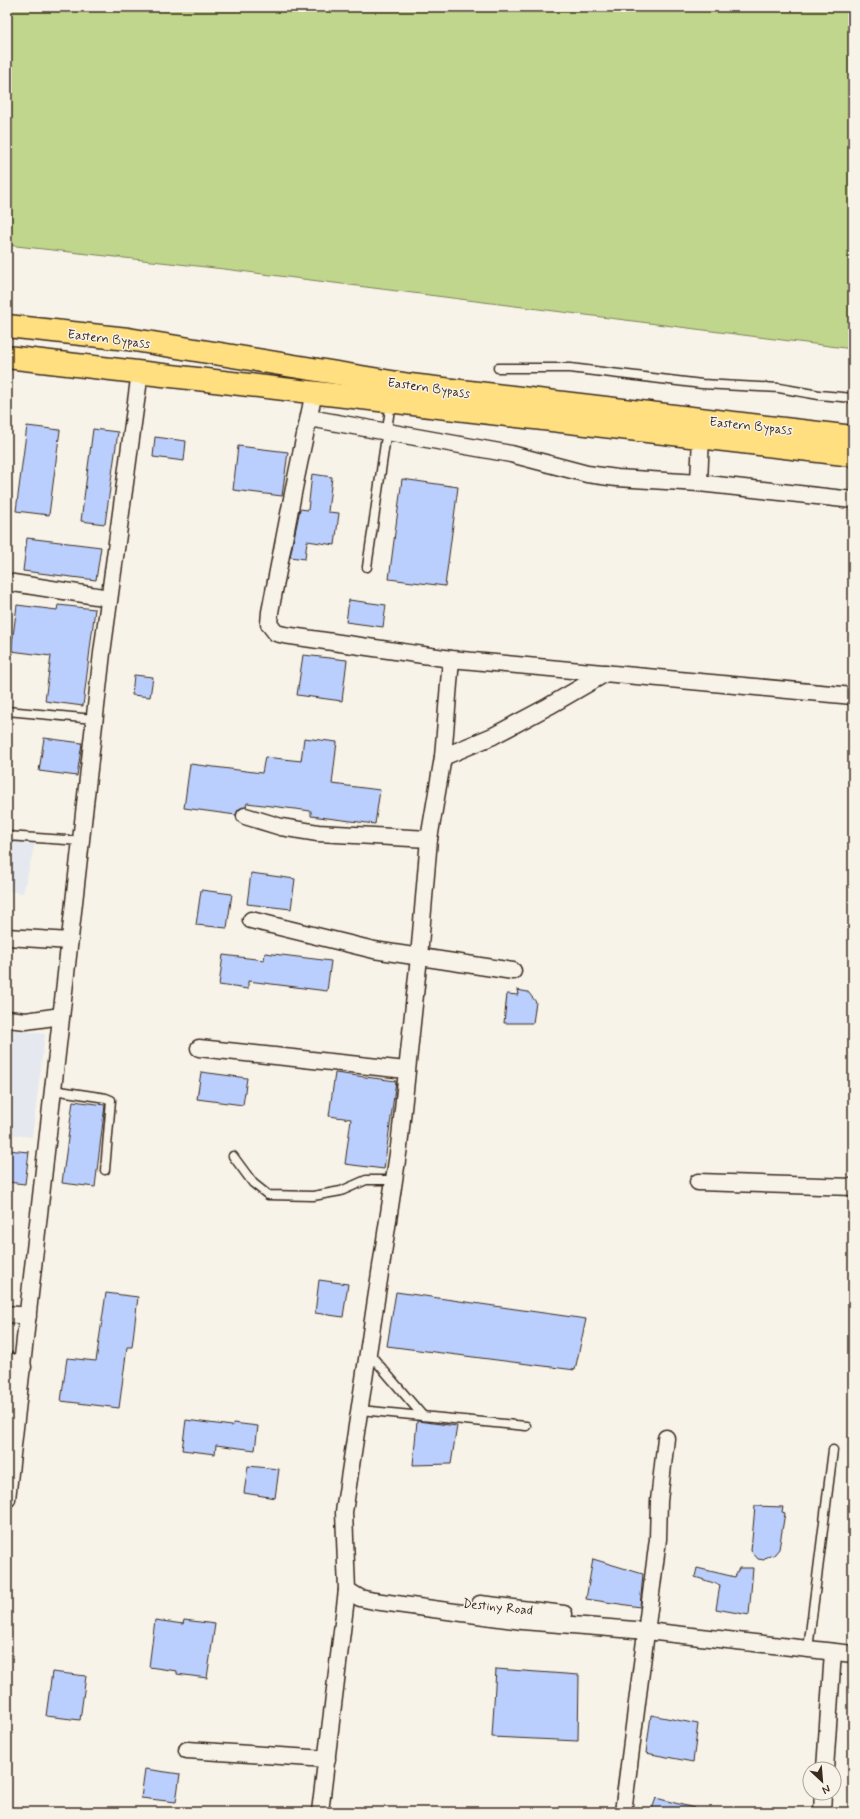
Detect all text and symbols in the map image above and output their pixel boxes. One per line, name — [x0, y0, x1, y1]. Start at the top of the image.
street label: Eastern Bypass — [66, 326, 151, 353]
street label: Eastern Bypass — [386, 374, 471, 403]
street label: Eastern Bypass — [709, 414, 793, 439]
street label: Destiny Road — [462, 1595, 534, 1620]
north arrow — [802, 1761, 842, 1801]
text: N — [820, 1781, 832, 1797]

